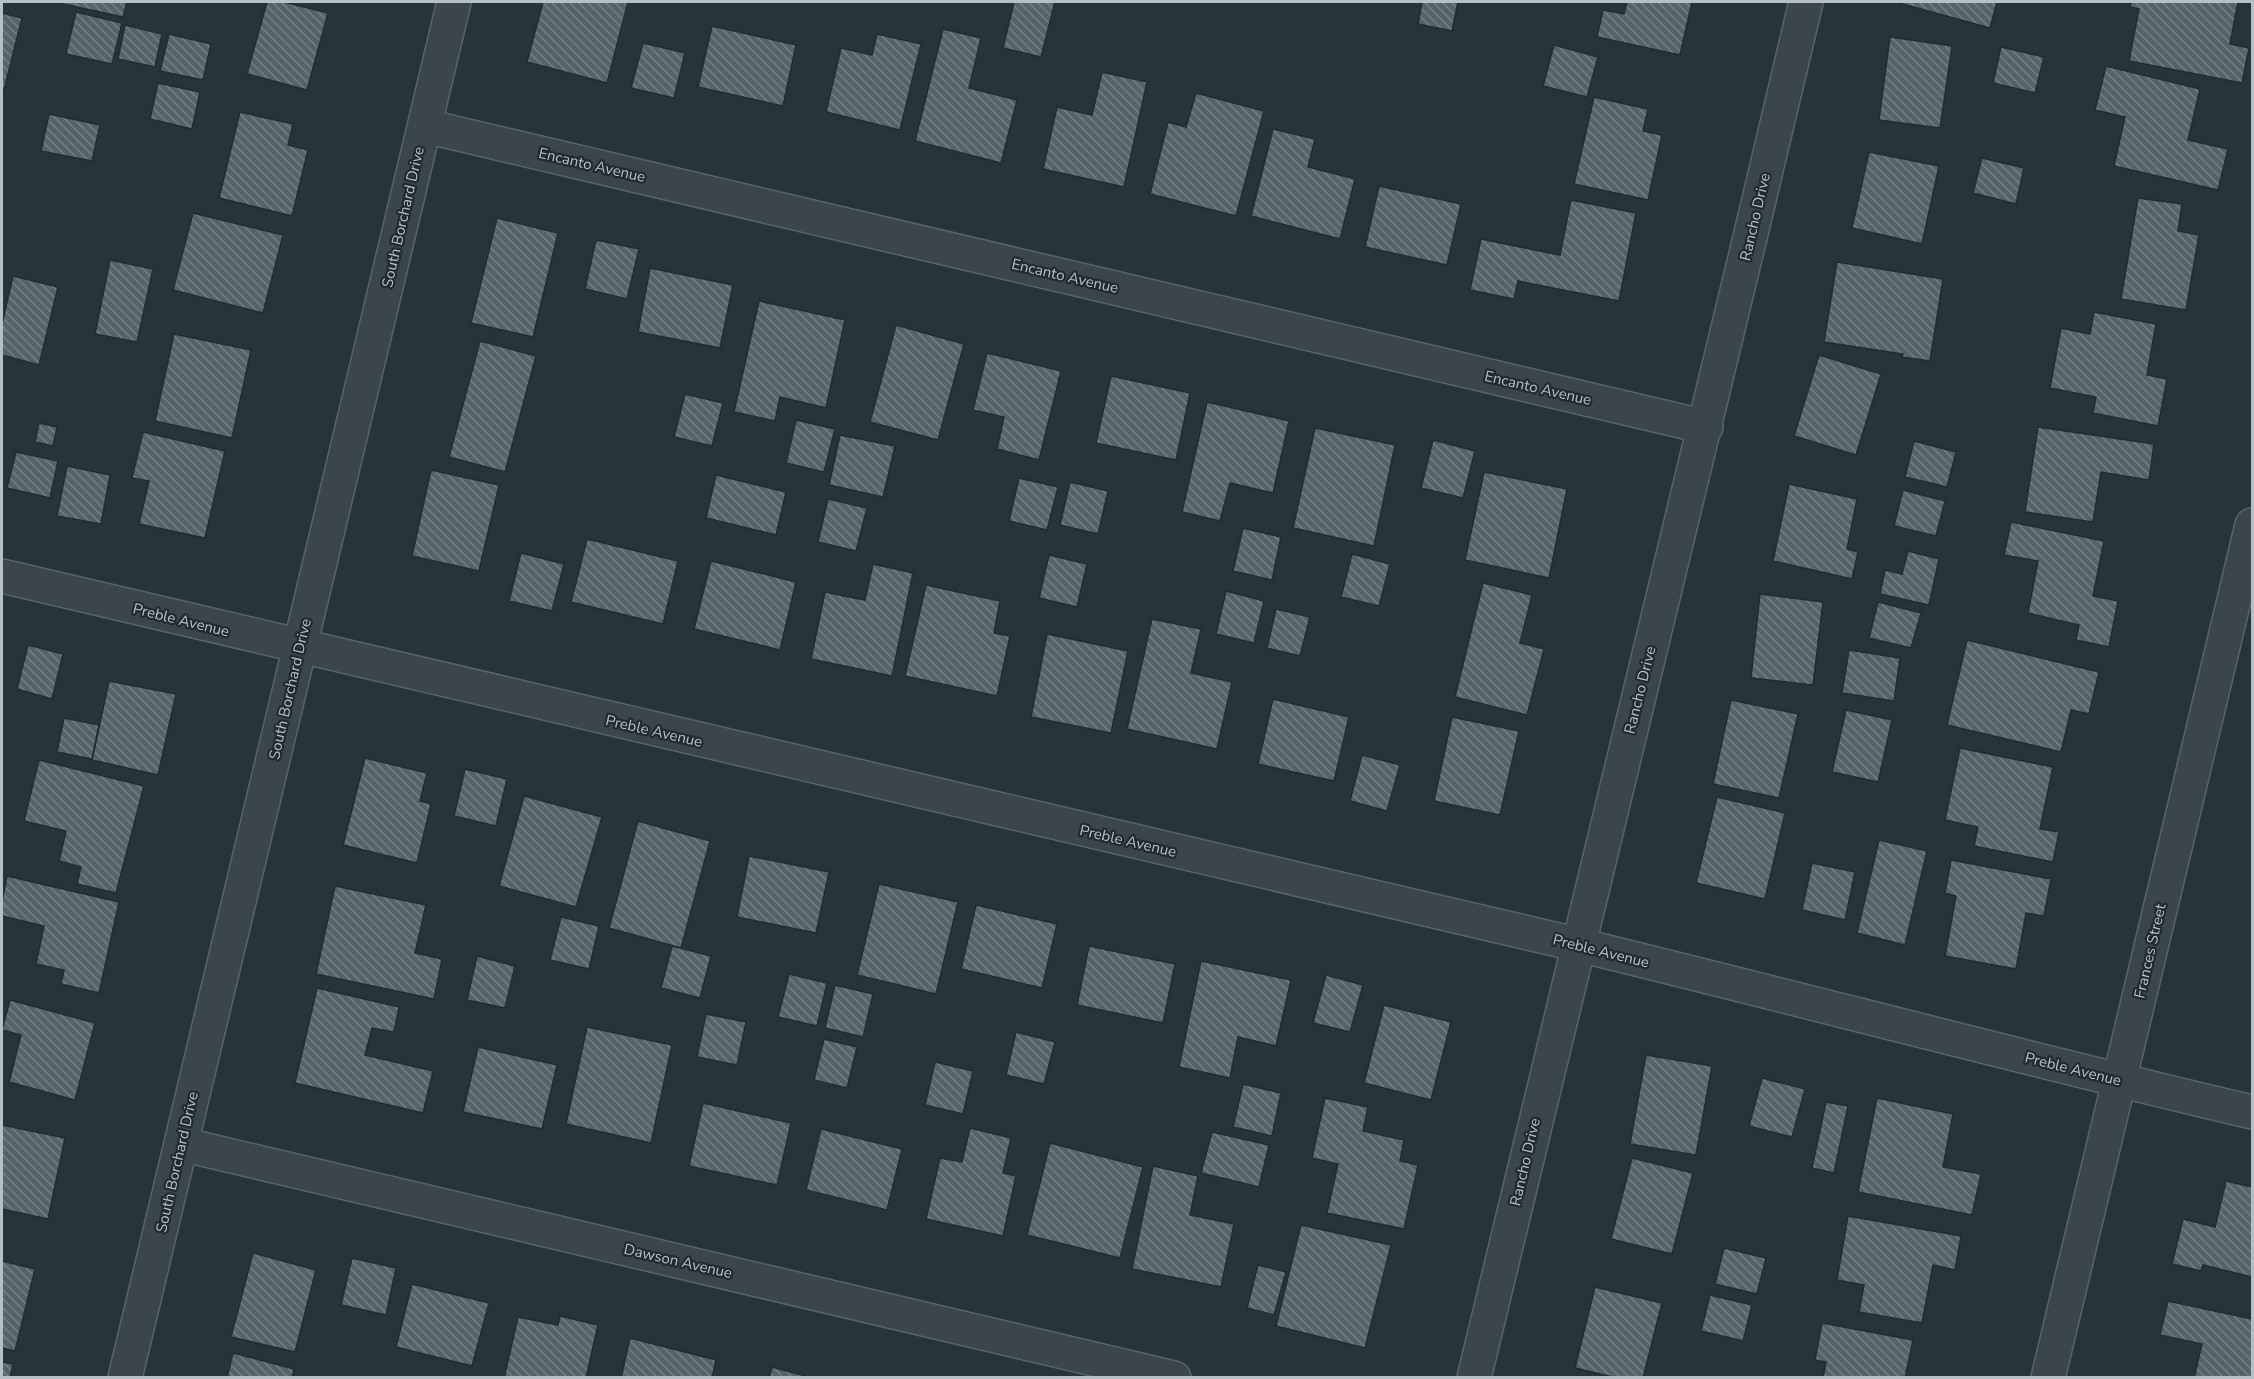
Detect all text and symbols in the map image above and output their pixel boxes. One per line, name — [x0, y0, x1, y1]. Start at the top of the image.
street label: Encanto Avenue — [537, 143, 647, 187]
street label: South Borchard Drive — [377, 144, 429, 290]
street label: Rancho Drive — [1735, 171, 1775, 263]
street label: Encanto Avenue — [1010, 254, 1120, 298]
street label: Encanto Avenue — [1483, 366, 1593, 410]
street label: Preble Avenue — [131, 598, 231, 642]
street label: South Borchard Drive — [264, 616, 316, 762]
street label: Rancho Drive — [1619, 644, 1661, 736]
street label: Preble Avenue — [604, 710, 704, 752]
street label: Preble Avenue — [1078, 820, 1178, 862]
street label: Frances Street — [2129, 901, 2171, 1000]
street label: Preble Avenue — [1551, 929, 1651, 973]
street label: Preble Avenue — [2023, 1047, 2123, 1091]
street label: South Borchard Drive — [151, 1089, 203, 1235]
street label: Rancho Drive — [1505, 1116, 1545, 1208]
street label: Dawson Avenue — [622, 1239, 734, 1283]

